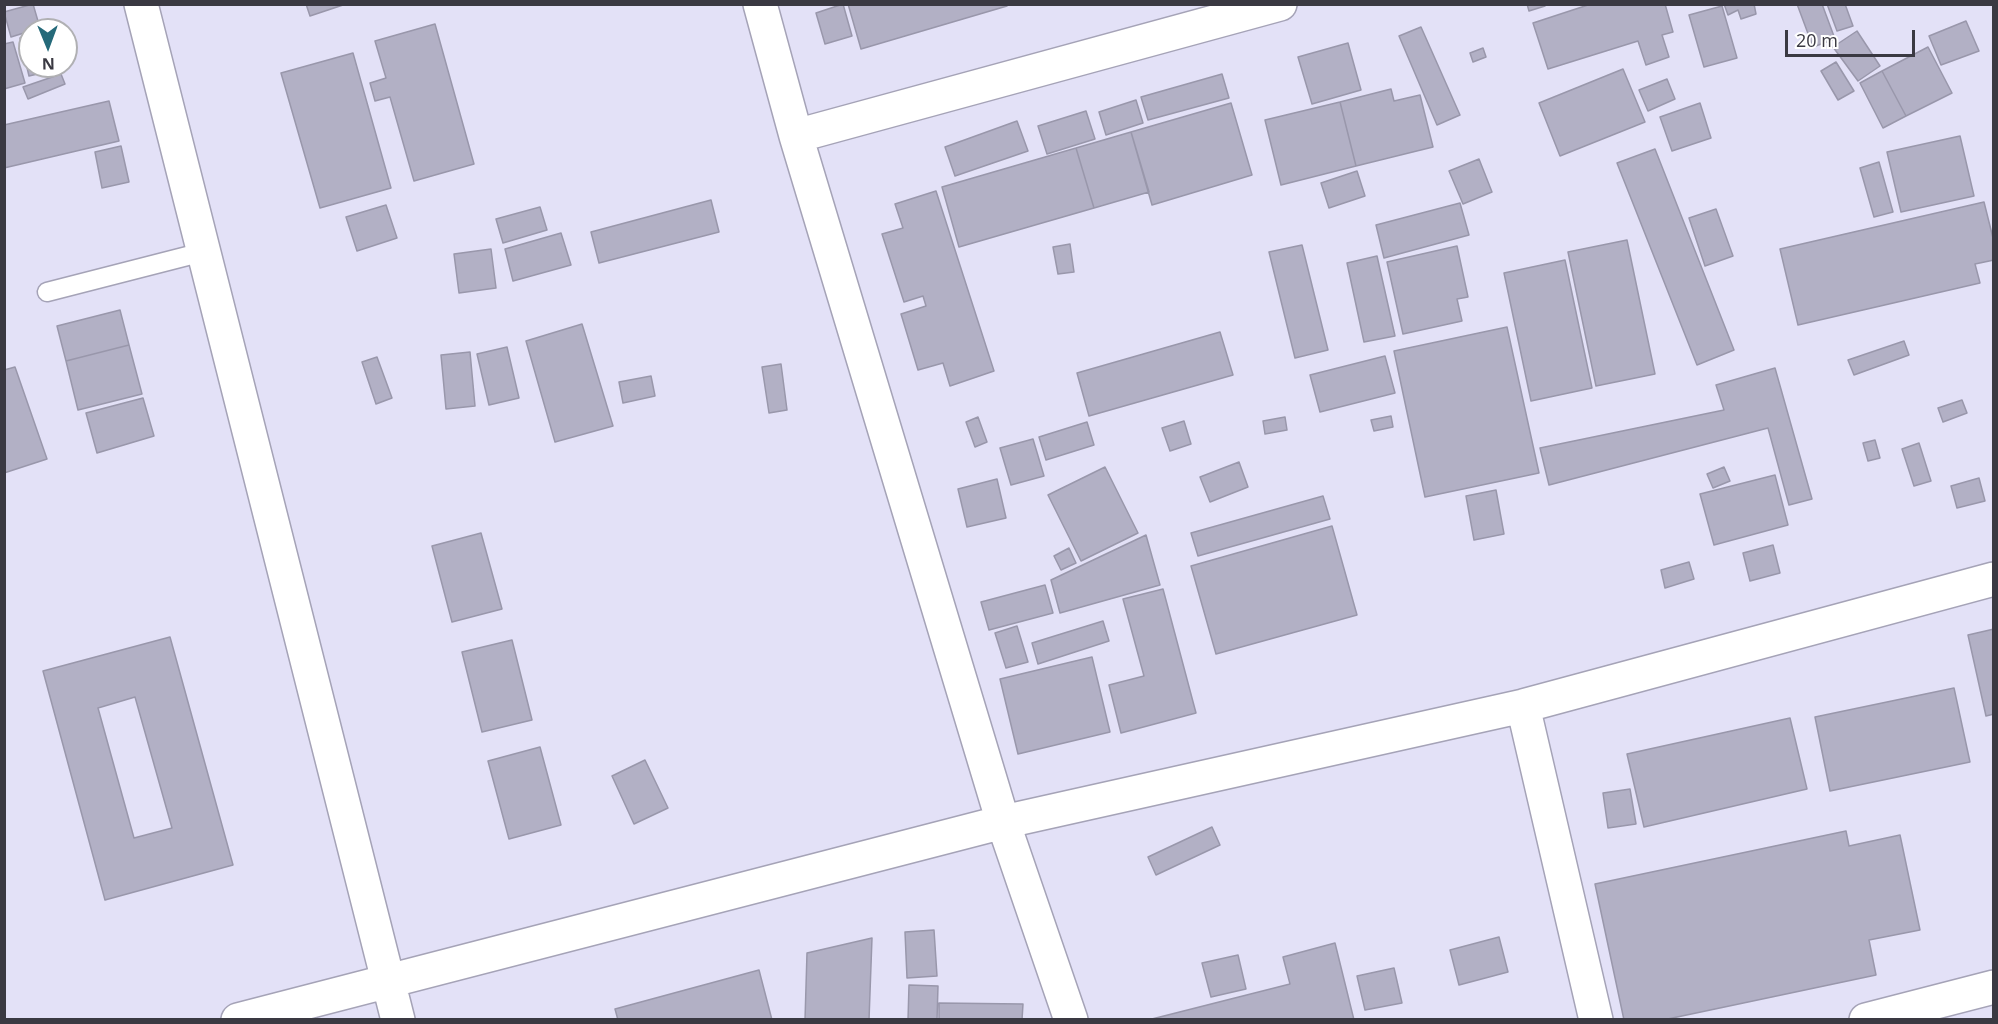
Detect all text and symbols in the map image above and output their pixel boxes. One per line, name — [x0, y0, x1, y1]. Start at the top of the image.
north arrow — [18, 18, 78, 78]
scale bar — [1788, 18, 1918, 56]
text: 20 m — [1796, 28, 1838, 52]
text: N — [42, 53, 55, 75]

